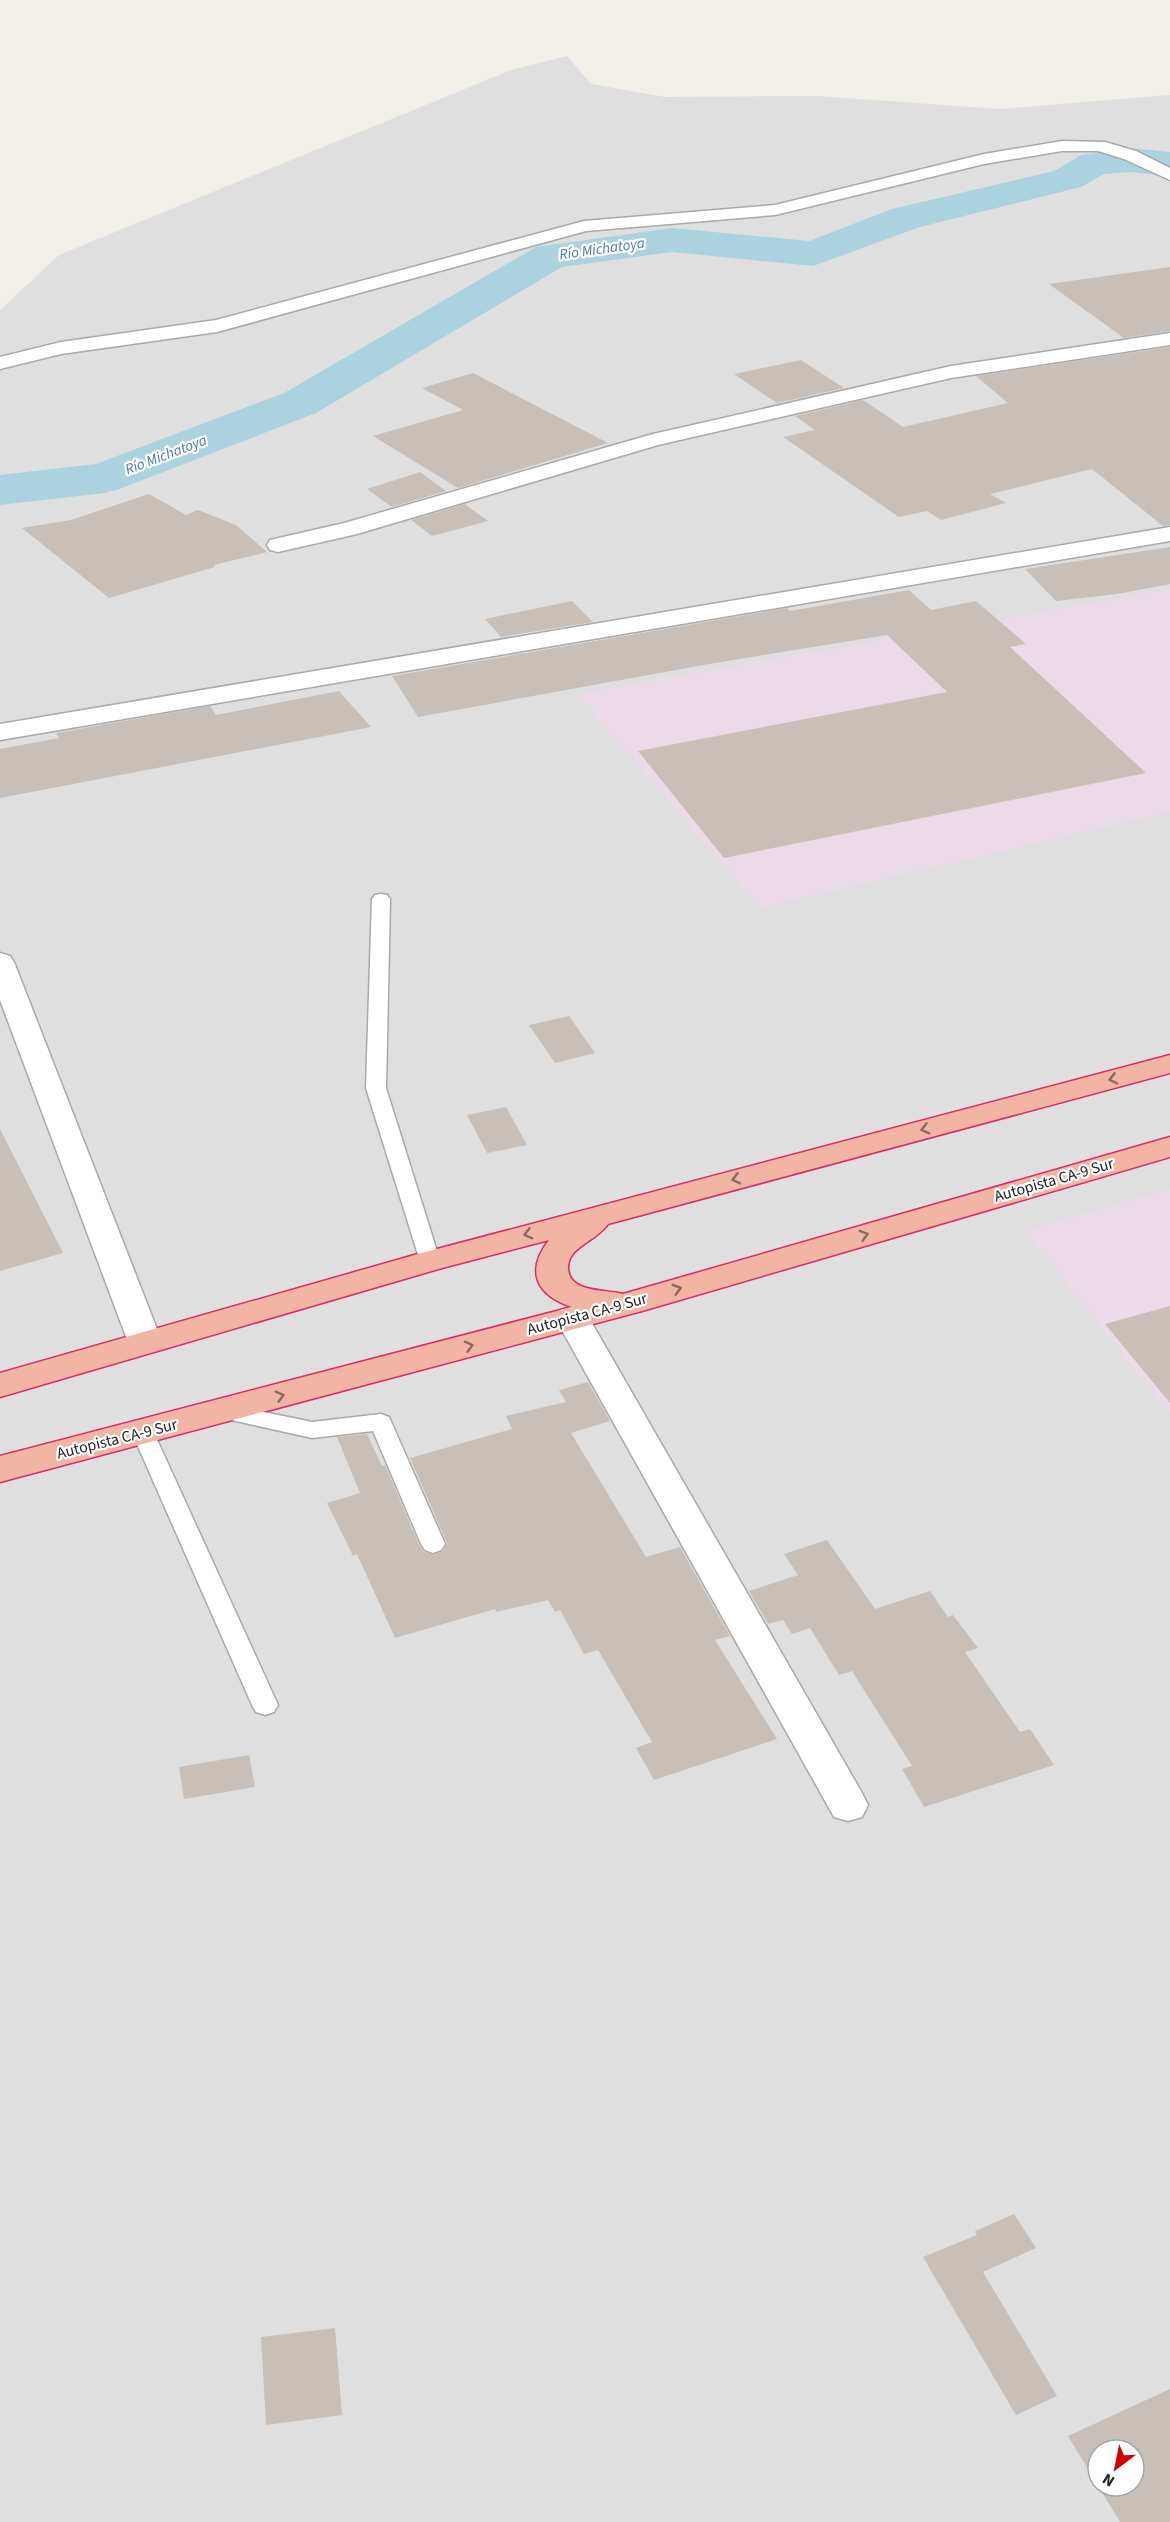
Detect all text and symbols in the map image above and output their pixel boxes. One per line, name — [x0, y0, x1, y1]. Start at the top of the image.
water label: Río Michatoya — [558, 233, 646, 265]
water label: Río Michatoya — [122, 430, 210, 480]
one-way arrow — [1109, 1071, 1119, 1084]
one-way arrow — [920, 1121, 930, 1134]
street label: Autopista CA-9 Sur — [992, 1152, 1117, 1208]
one-way arrow — [732, 1171, 742, 1184]
one-way arrow — [523, 1227, 533, 1240]
one-way arrow — [859, 1230, 869, 1242]
one-way arrow — [671, 1284, 682, 1296]
street label: Autopista CA-9 Sur — [525, 1287, 650, 1341]
one-way arrow — [463, 1340, 473, 1353]
one-way arrow — [274, 1391, 285, 1403]
street label: Autopista CA-9 Sur — [54, 1413, 180, 1465]
north arrow — [1086, 2438, 1146, 2498]
text: N — [1098, 2468, 1119, 2492]

